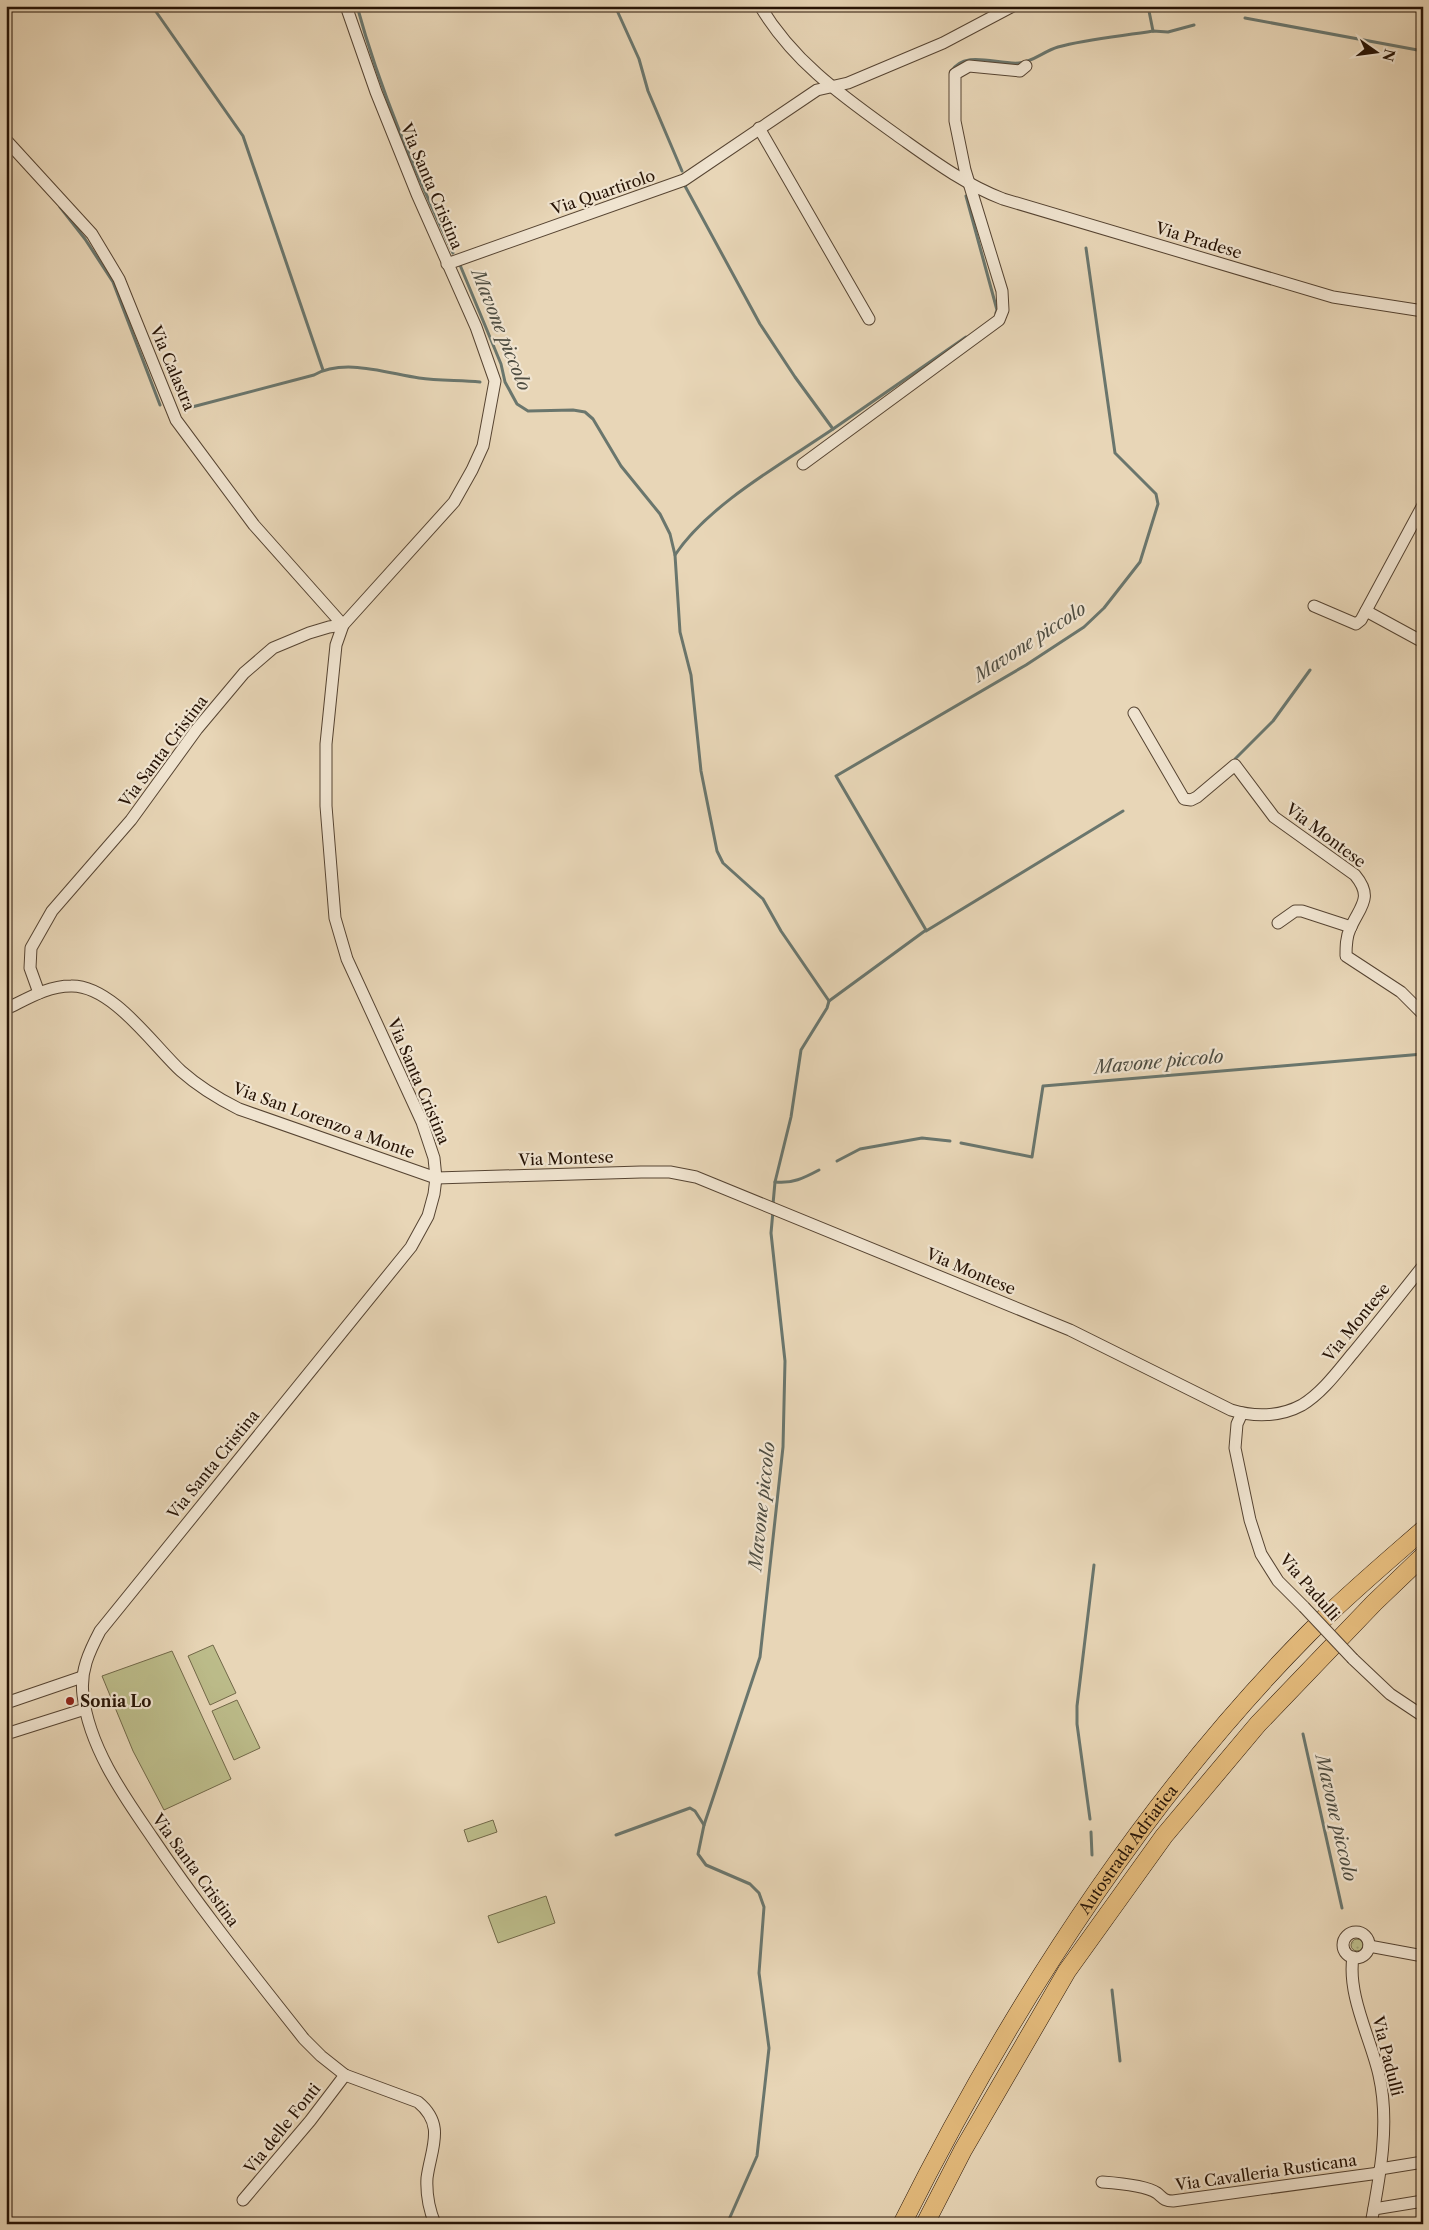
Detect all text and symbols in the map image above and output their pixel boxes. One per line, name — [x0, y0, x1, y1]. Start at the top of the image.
north arrow — [1352, 28, 1402, 78]
text: N — [1378, 47, 1399, 63]
street label: Via Santa Cristina — [396, 119, 468, 252]
street label: Via Quartirolo — [547, 165, 658, 219]
street label: Via Pradese — [1152, 217, 1245, 263]
water label: Mavone piccolo — [466, 264, 535, 394]
street label: Via Calastra — [146, 322, 200, 414]
water label: Mavone piccolo — [968, 598, 1090, 688]
street label: Via Santa Cristina — [114, 691, 212, 812]
street label: Via Montese — [1281, 798, 1370, 872]
street label: Via Santa Cristina — [383, 1014, 455, 1147]
water label: Mavone piccolo — [1092, 1045, 1224, 1079]
street label: Via San Lorenzo a Monte — [229, 1077, 418, 1162]
street label: Via Montese — [517, 1146, 614, 1170]
street label: Via Montese — [922, 1243, 1019, 1299]
street label: Via Montese — [1318, 1279, 1394, 1366]
street label: Via Santa Cristina — [162, 1405, 264, 1523]
water label: Mavone piccolo — [744, 1441, 780, 1573]
street label: Via Padulli — [1275, 1549, 1344, 1624]
place label: Sonia Lo — [80, 1691, 151, 1711]
marker: Sonia Lo — [64, 1695, 76, 1707]
water label: Mavone piccolo — [1310, 1751, 1361, 1883]
street label: Autostrada Adriatica — [1074, 1780, 1182, 1919]
street label: Via Santa Cristina — [148, 1809, 244, 1931]
street label: Via Padulli — [1368, 2013, 1408, 2098]
street label: Via delle Fonti — [239, 2079, 325, 2178]
street label: Via Cavalleria Rusticana — [1173, 2149, 1358, 2195]

